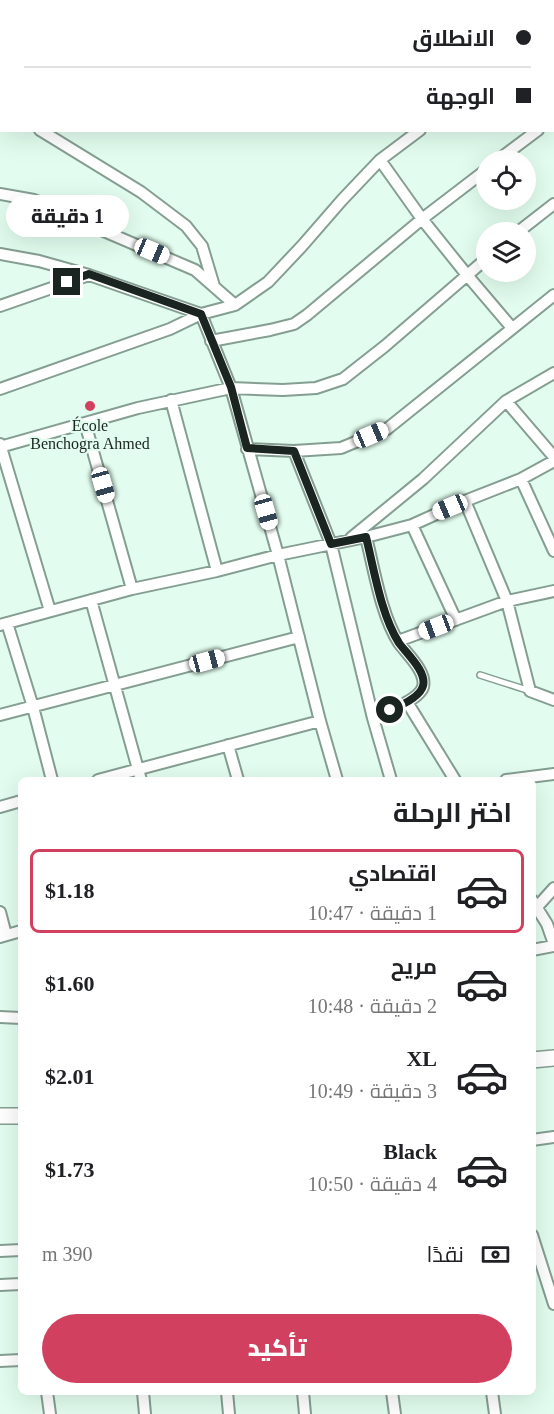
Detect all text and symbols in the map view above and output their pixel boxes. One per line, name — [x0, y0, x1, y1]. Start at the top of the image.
text: الانطلاق — [412, 26, 495, 51]
text: الوجهة — [426, 84, 495, 109]
map controls — [476, 150, 536, 282]
button: locate — [476, 150, 536, 210]
callout: 1 دقيقة — [5, 195, 128, 237]
text: 1 دقيقة — [31, 205, 104, 227]
button: layers — [476, 222, 536, 282]
car — [132, 236, 172, 266]
route end — [53, 268, 80, 295]
marker: École Benchogra Ahmed — [83, 399, 97, 413]
place label: École Benchogra Ahmed — [30, 416, 150, 453]
car — [351, 420, 391, 450]
car — [89, 465, 117, 505]
car — [252, 492, 280, 532]
car — [430, 492, 470, 522]
car — [416, 612, 456, 642]
car — [187, 648, 227, 674]
route start — [376, 696, 403, 723]
text: اختر الرحلة — [393, 798, 512, 828]
text: اقتصادي — [348, 861, 437, 886]
icon: car — [455, 864, 509, 918]
text: $1.18 — [45, 878, 95, 903]
text: 1 دقيقة · 10:47 — [308, 902, 437, 924]
text: مريح — [391, 954, 437, 979]
icon: car — [455, 957, 509, 1011]
text: $1.60 — [45, 971, 95, 996]
text: 2 دقيقة · 10:48 — [308, 995, 437, 1017]
text: XL — [406, 1046, 437, 1071]
icon: car — [455, 1050, 509, 1104]
text: $2.01 — [45, 1064, 95, 1089]
text: 3 دقيقة · 10:49 — [308, 1080, 437, 1102]
text: Black — [383, 1139, 437, 1164]
icon: car — [455, 1143, 509, 1197]
text: $1.73 — [45, 1157, 95, 1182]
text: 4 دقيقة · 10:50 — [308, 1173, 437, 1195]
icon: cash — [479, 1238, 512, 1271]
text: نقدًا — [426, 1242, 464, 1267]
text: 390 m — [42, 1243, 93, 1265]
button: تأكيد — [42, 1314, 512, 1383]

